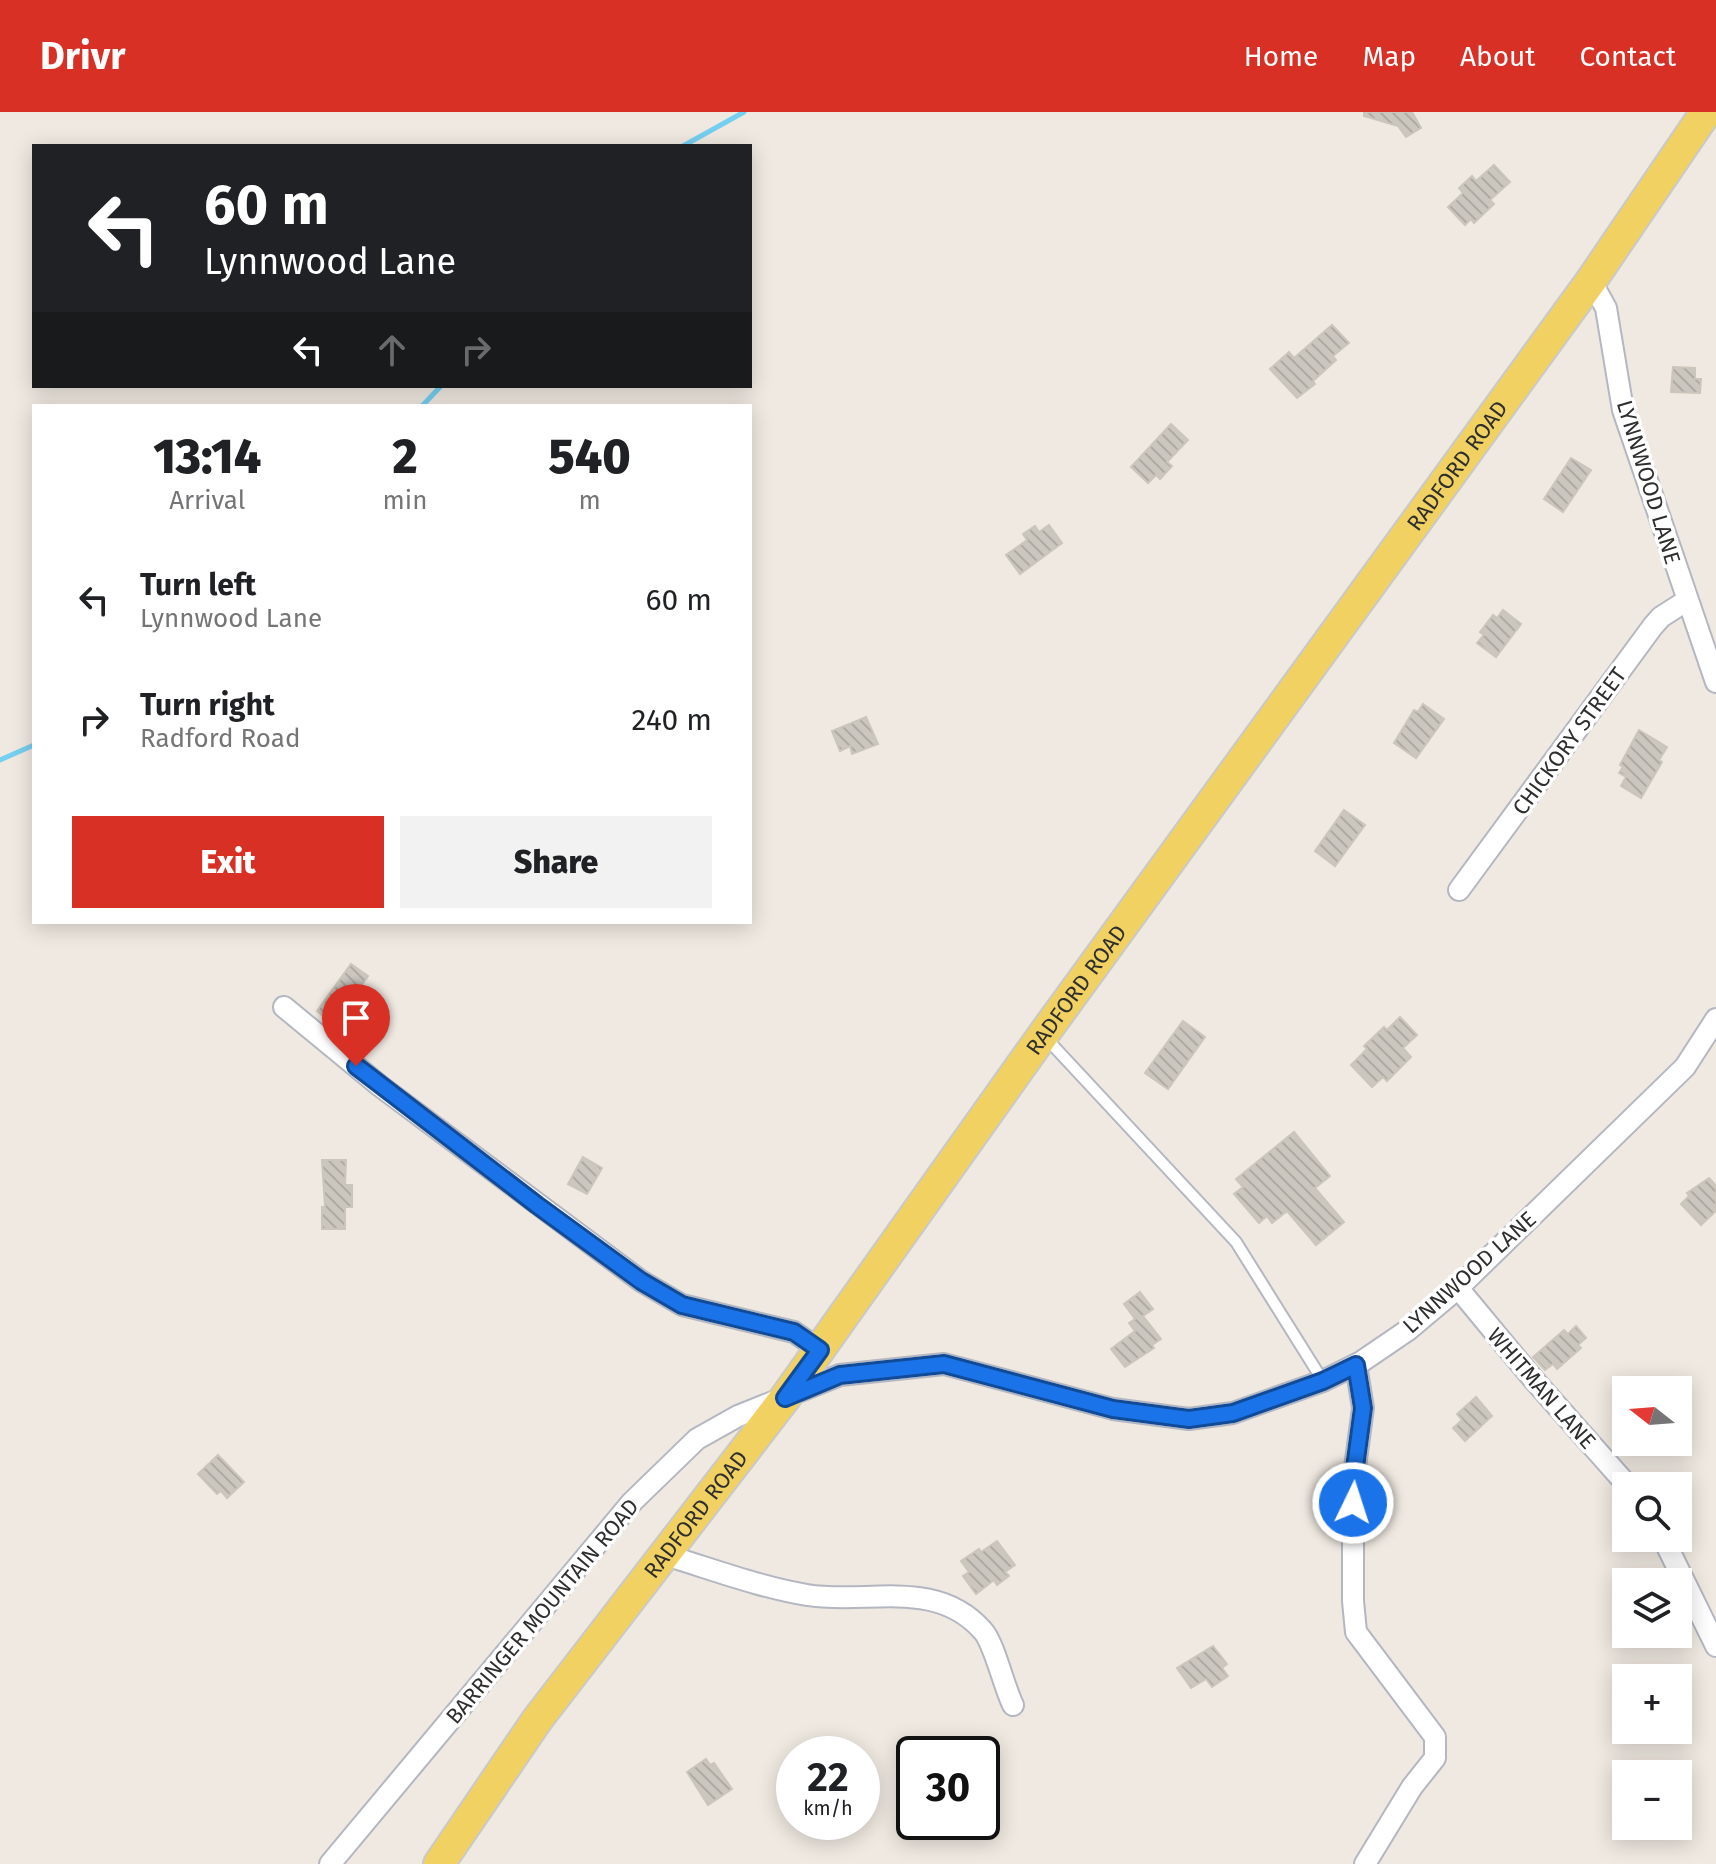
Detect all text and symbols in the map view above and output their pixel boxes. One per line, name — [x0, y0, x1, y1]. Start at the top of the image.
text: Drivr — [40, 33, 125, 79]
text: Home — [1244, 40, 1318, 73]
text: Map — [1362, 40, 1416, 73]
text: About — [1460, 40, 1535, 73]
text: Contact — [1579, 40, 1676, 73]
text: 60 m — [204, 172, 329, 239]
icon: left — [72, 176, 176, 280]
text: Lynnwood Lane — [204, 240, 456, 284]
icon: left — [286, 328, 330, 372]
icon: ahead — [370, 328, 414, 372]
icon: right — [454, 328, 498, 372]
street label: RADFORD ROAD — [1401, 396, 1514, 536]
street label: LYNNWOOD LANE — [1611, 397, 1686, 567]
text: 13:14 — [153, 428, 261, 486]
text: 2 — [392, 428, 418, 486]
text: 540 — [549, 428, 631, 486]
text: Arrival — [169, 485, 245, 516]
text: min — [383, 485, 427, 516]
text: m — [579, 485, 601, 516]
text: Turn left — [140, 567, 256, 603]
icon: left — [72, 578, 116, 622]
text: 60 m — [646, 582, 712, 618]
text: Lynnwood Lane — [140, 603, 322, 634]
street label: CHICKORY STREET — [1507, 662, 1632, 820]
text: Turn right — [140, 687, 275, 723]
icon: right — [72, 698, 116, 742]
text: 240 m — [632, 702, 712, 738]
text: Radford Road — [140, 723, 300, 754]
button: Exit — [72, 816, 384, 908]
button: Share — [400, 816, 712, 908]
street label: RADFORD ROAD — [1020, 920, 1133, 1060]
pin — [322, 984, 390, 1066]
icon: arrive — [334, 996, 378, 1040]
street label: LYNNWOOD LANE — [1397, 1205, 1542, 1339]
street label: WHITMAN LANE — [1482, 1322, 1602, 1454]
north arrow — [1612, 1376, 1692, 1456]
map controls — [1612, 1376, 1692, 1840]
street label: RADFORD ROAD — [638, 1445, 754, 1584]
position arrow — [1311, 1461, 1395, 1545]
button: search — [1612, 1472, 1692, 1552]
street label: BARRINGER MOUNTAIN ROAD — [440, 1493, 645, 1729]
button: layers — [1612, 1568, 1692, 1648]
button: + — [1612, 1664, 1692, 1744]
speed limit sign: 30 — [896, 1736, 1000, 1840]
text: 22 — [807, 1754, 849, 1802]
button: − — [1612, 1760, 1692, 1840]
text: km/h — [803, 1796, 853, 1820]

